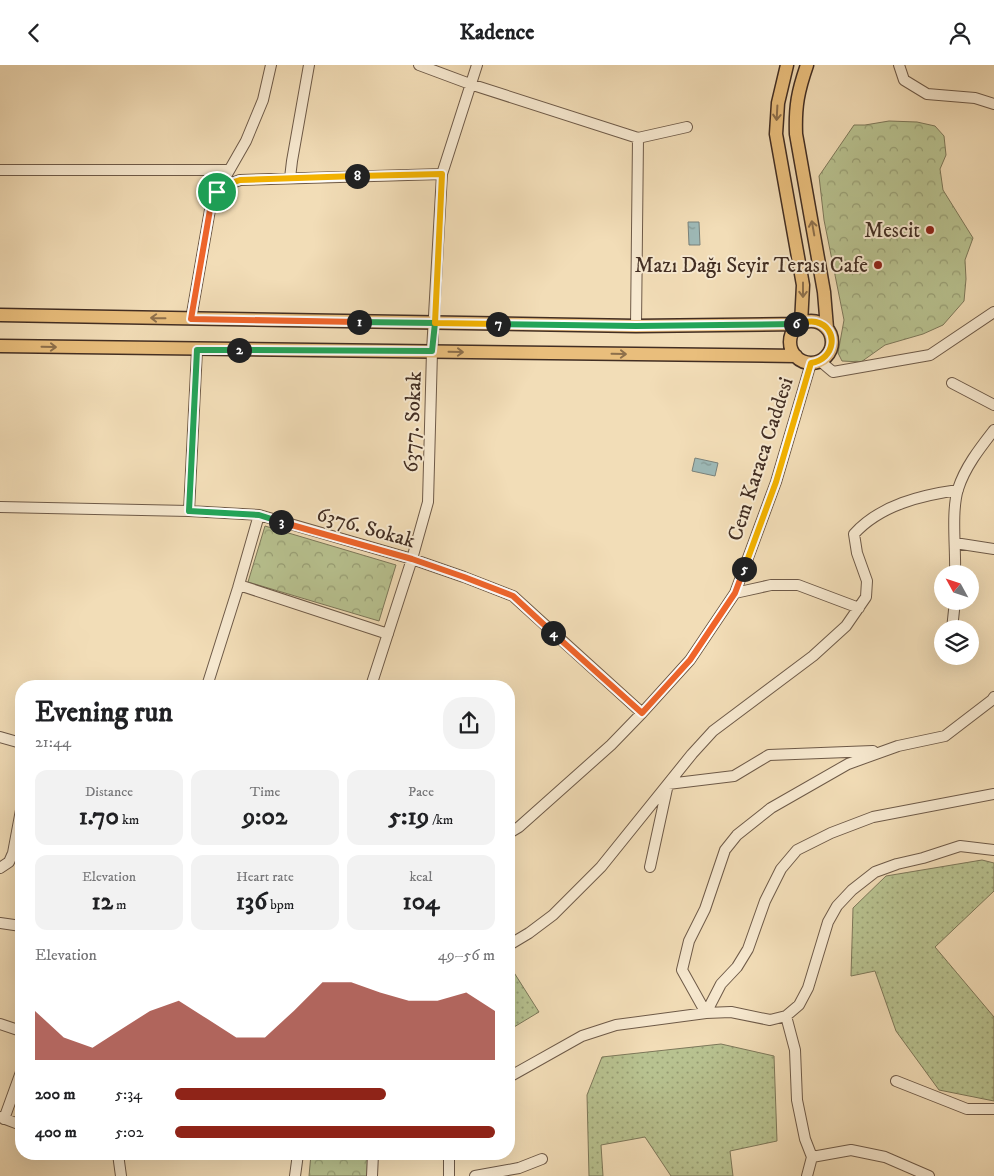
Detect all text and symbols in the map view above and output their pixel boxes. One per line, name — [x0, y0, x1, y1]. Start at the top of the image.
icon: back — [20, 19, 48, 47]
text: Kadence — [460, 19, 534, 46]
icon: person — [946, 19, 974, 47]
one-way arrow — [773, 104, 782, 120]
pin: 8 — [344, 163, 370, 189]
text: 8 — [354, 167, 361, 185]
pin — [196, 171, 238, 213]
icon: arrive — [203, 178, 231, 206]
place label: Mescit — [864, 218, 920, 244]
one-way arrow — [808, 221, 817, 237]
marker: Mescit — [924, 224, 936, 236]
place label: Mazı Dağı Seyir Terası Cafe — [634, 253, 868, 279]
marker: Mazı Dağı Seyir Terası Cafe — [872, 259, 884, 271]
one-way arrow — [798, 282, 808, 298]
pin: 1 — [346, 309, 372, 335]
pin: 7 — [486, 311, 510, 337]
pin: 6 — [784, 311, 808, 337]
one-way arrow — [150, 313, 166, 323]
text: 1 — [357, 313, 362, 331]
text: 7 — [495, 315, 502, 333]
text: 6 — [793, 315, 800, 333]
pin: 2 — [226, 337, 252, 363]
text: 2 — [236, 341, 243, 359]
one-way arrow — [40, 342, 56, 352]
one-way arrow — [448, 347, 464, 357]
one-way arrow — [610, 349, 626, 359]
street label: 6377. Sokak — [398, 370, 428, 473]
street label: Cem Karaca Caddesi — [722, 374, 800, 545]
street label: 6376. Sokak — [314, 502, 418, 555]
pin: 3 — [268, 509, 294, 535]
text: 3 — [279, 513, 284, 531]
pin: 5 — [732, 557, 756, 581]
text: 5 — [741, 560, 748, 578]
north arrow — [934, 565, 979, 610]
map controls — [934, 565, 979, 665]
button: layers — [934, 620, 979, 665]
pin: 4 — [540, 621, 566, 645]
text: 4 — [549, 624, 558, 642]
text: Evening run — [35, 695, 173, 730]
button: share — [443, 697, 495, 749]
text: 21:44 — [35, 732, 71, 752]
text: Distance — [85, 783, 133, 801]
text: Time — [250, 783, 280, 801]
text: Pace — [408, 783, 434, 801]
text: 1.70 — [79, 801, 119, 832]
text: 9:02 — [243, 801, 287, 832]
text: 5:19 — [389, 801, 429, 832]
text: km — [119, 811, 139, 829]
text: /km — [429, 811, 453, 829]
text: Elevation — [82, 868, 136, 886]
text: Heart rate — [236, 868, 294, 886]
text: kcal — [410, 868, 432, 886]
text: 12 — [92, 886, 113, 917]
text: 136 — [236, 886, 267, 917]
text: 104 — [403, 886, 439, 917]
text: m — [113, 896, 127, 914]
text: bpm — [267, 896, 294, 914]
text: Elevation — [35, 945, 97, 965]
text: 49–56 m — [438, 945, 495, 965]
text: 200 m — [35, 1084, 76, 1104]
text: 5:34 — [115, 1084, 142, 1104]
text: 400 m — [35, 1122, 77, 1142]
text: 5:02 — [115, 1122, 144, 1142]

